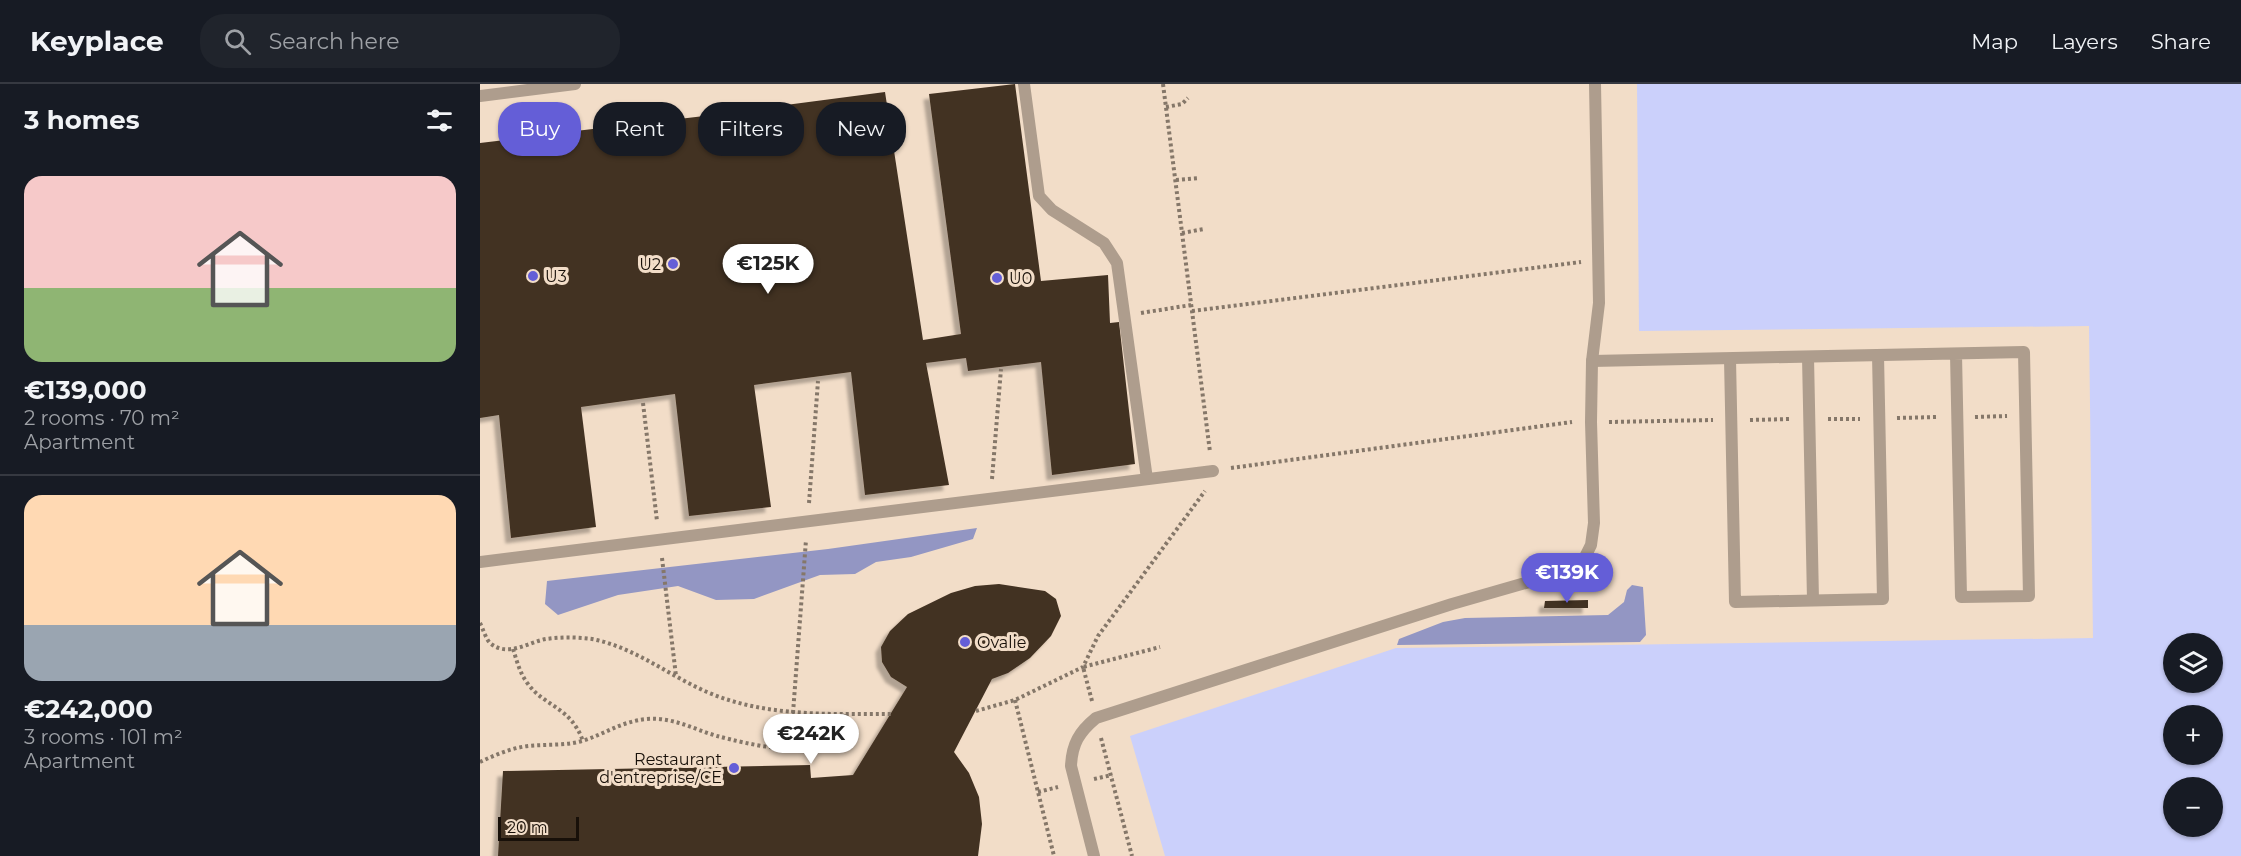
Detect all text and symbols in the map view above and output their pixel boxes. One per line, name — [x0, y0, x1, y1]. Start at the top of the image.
search box — [200, 14, 620, 68]
text: Keyplace — [30, 24, 164, 58]
icon: search — [221, 25, 254, 58]
text: Search here — [269, 28, 400, 55]
text: Map — [1971, 29, 2018, 54]
text: Layers — [2051, 29, 2118, 54]
text: Share — [2151, 29, 2211, 54]
chip: Buy — [498, 102, 581, 156]
chip: Rent — [593, 102, 686, 156]
chip: Filters — [698, 102, 804, 156]
chip: New — [816, 102, 906, 156]
text: 3 homes — [24, 104, 139, 136]
icon: filters — [423, 104, 456, 137]
icon: home — [186, 215, 294, 323]
pin: €125K — [726, 244, 810, 295]
text: €125K — [737, 251, 799, 275]
place label: U2 — [639, 255, 661, 274]
marker: U2 — [666, 257, 680, 271]
place label: U3 — [545, 267, 567, 286]
marker: U3 — [526, 269, 540, 283]
place label: U0 — [1009, 269, 1032, 288]
marker: U0 — [990, 271, 1004, 285]
text: €139,000 — [24, 374, 147, 406]
text: 2 rooms · 70 m² — [24, 406, 180, 430]
text: Apartment — [24, 430, 135, 454]
icon: home — [186, 534, 294, 642]
pin: €139K — [1525, 553, 1609, 604]
text: €139K — [1535, 560, 1599, 584]
place label: Ovalie — [977, 633, 1027, 652]
map controls — [2163, 633, 2223, 837]
button: layers — [2163, 633, 2223, 693]
marker: Ovalie — [958, 635, 972, 649]
text: €242,000 — [24, 693, 153, 725]
button: + — [2163, 705, 2223, 765]
pin: €242K — [769, 714, 853, 765]
text: €242K — [777, 721, 845, 745]
text: 3 rooms · 101 m² — [24, 725, 183, 749]
text: Apartment — [24, 749, 135, 773]
place label: Restaurant d'entreprise/CE — [599, 750, 722, 787]
marker: Restaurant d'entreprise/CE — [727, 761, 741, 775]
button: − — [2163, 777, 2223, 837]
scale bar — [498, 814, 579, 842]
text: 20 m — [507, 818, 548, 837]

